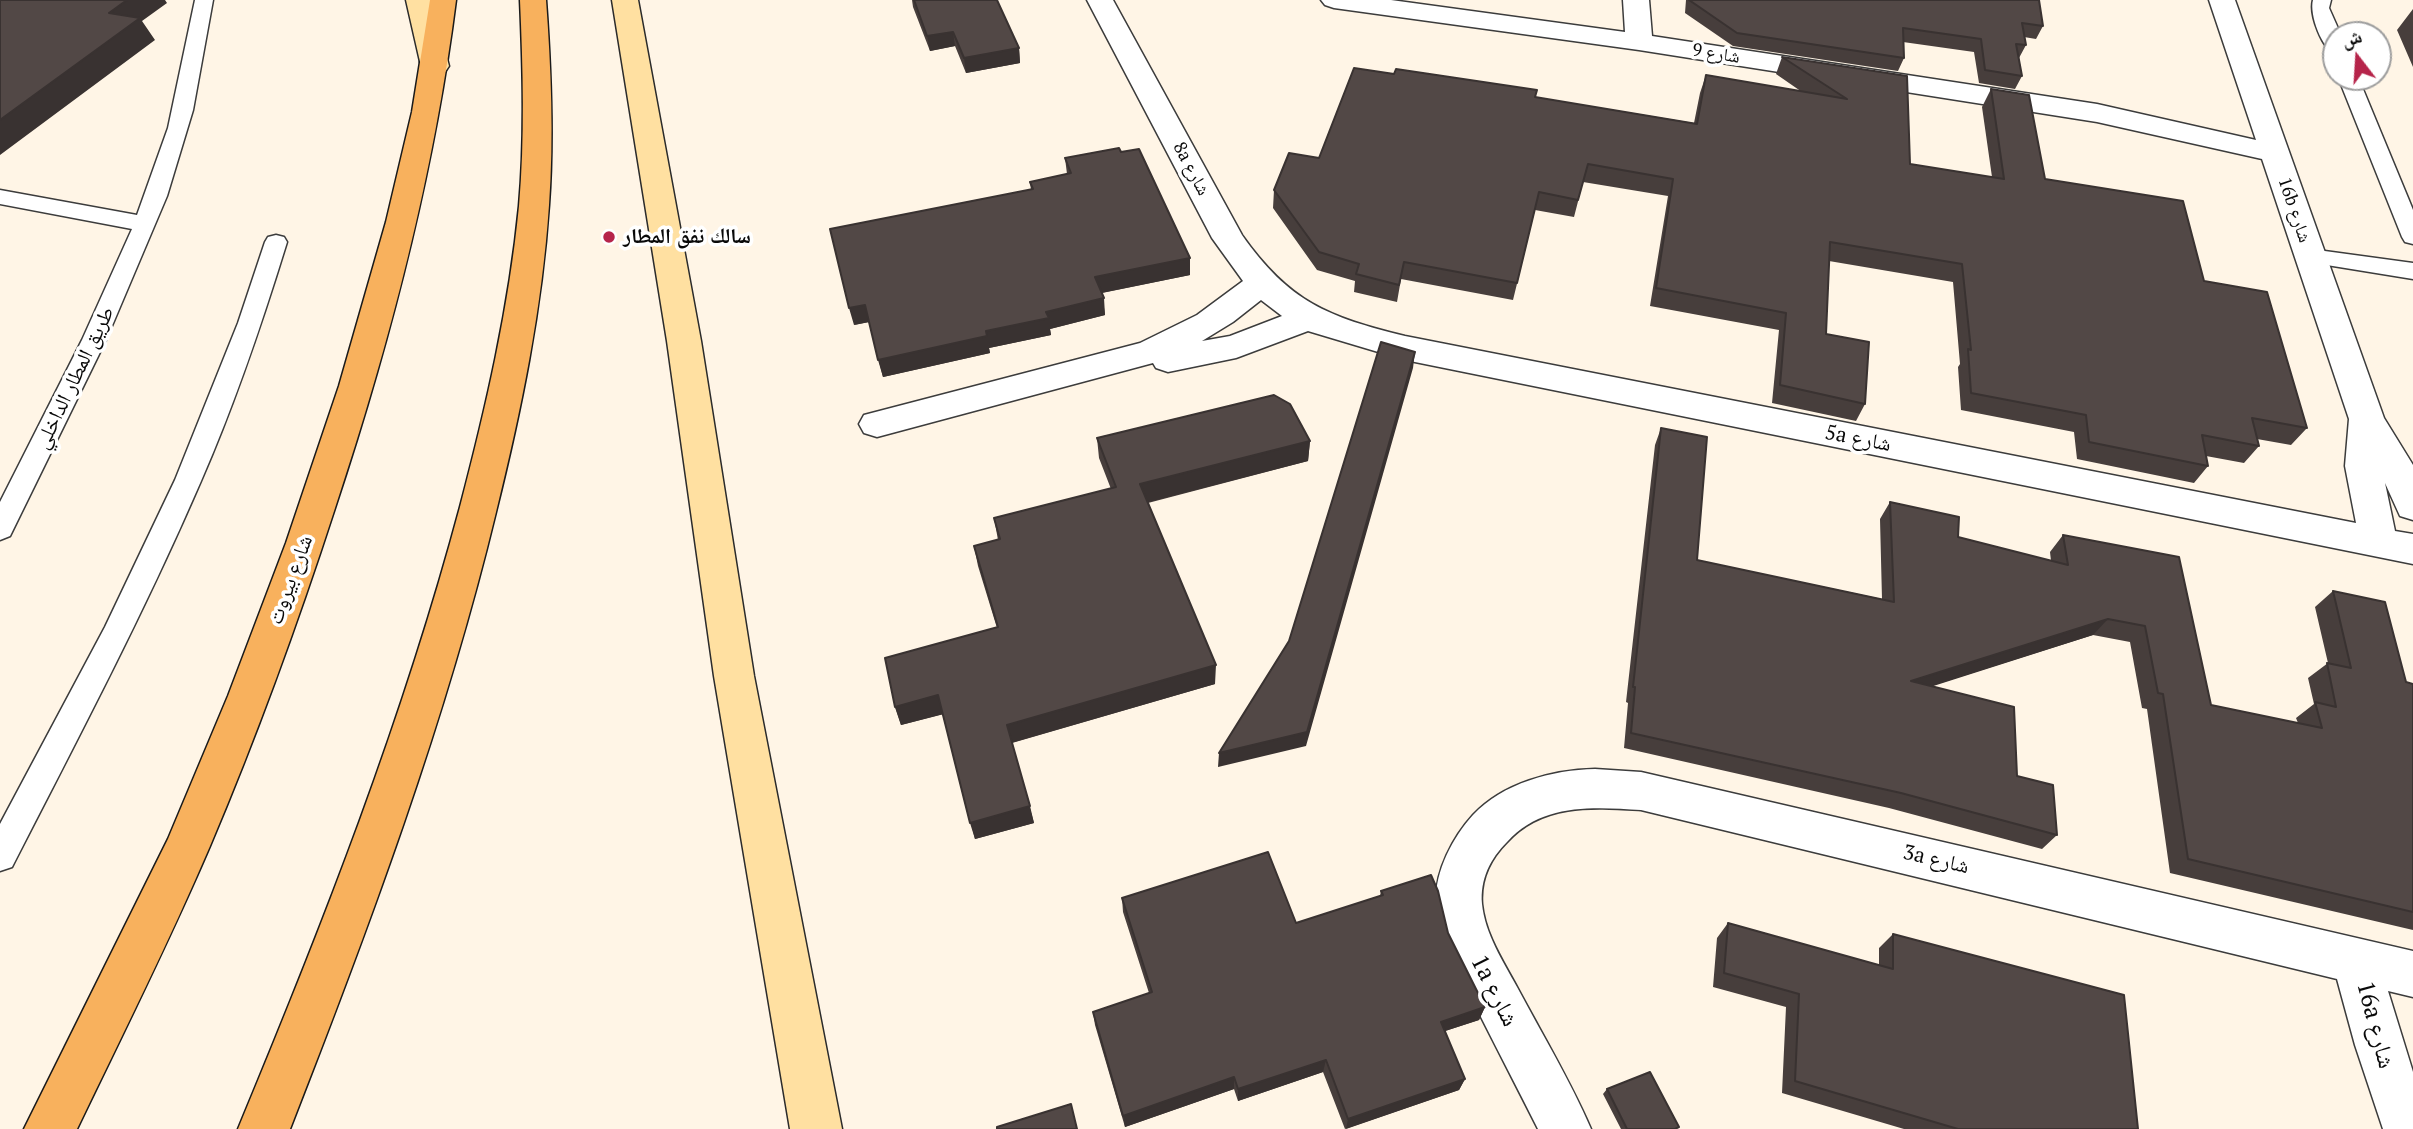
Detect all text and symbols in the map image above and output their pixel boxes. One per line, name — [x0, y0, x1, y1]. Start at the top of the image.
north arrow — [2322, 21, 2392, 91]
text: ش — [2338, 22, 2365, 52]
street label: شارع 9 — [1691, 40, 1741, 68]
street label: 8a شارع — [1168, 139, 1214, 199]
street label: 16b شارع — [2273, 175, 2315, 245]
place label: سالك نفق المطار — [623, 224, 751, 250]
marker: سالك نفق المطار — [601, 229, 617, 245]
street label: طريق المطار الداخلي — [30, 303, 120, 453]
street label: 5a شارع — [1823, 420, 1893, 458]
street label: شارع بيروت — [263, 532, 319, 628]
street label: 3a شارع — [1901, 840, 1971, 880]
street label: 1a شارع — [1464, 950, 1524, 1032]
street label: 16a شارع — [2350, 978, 2400, 1072]

